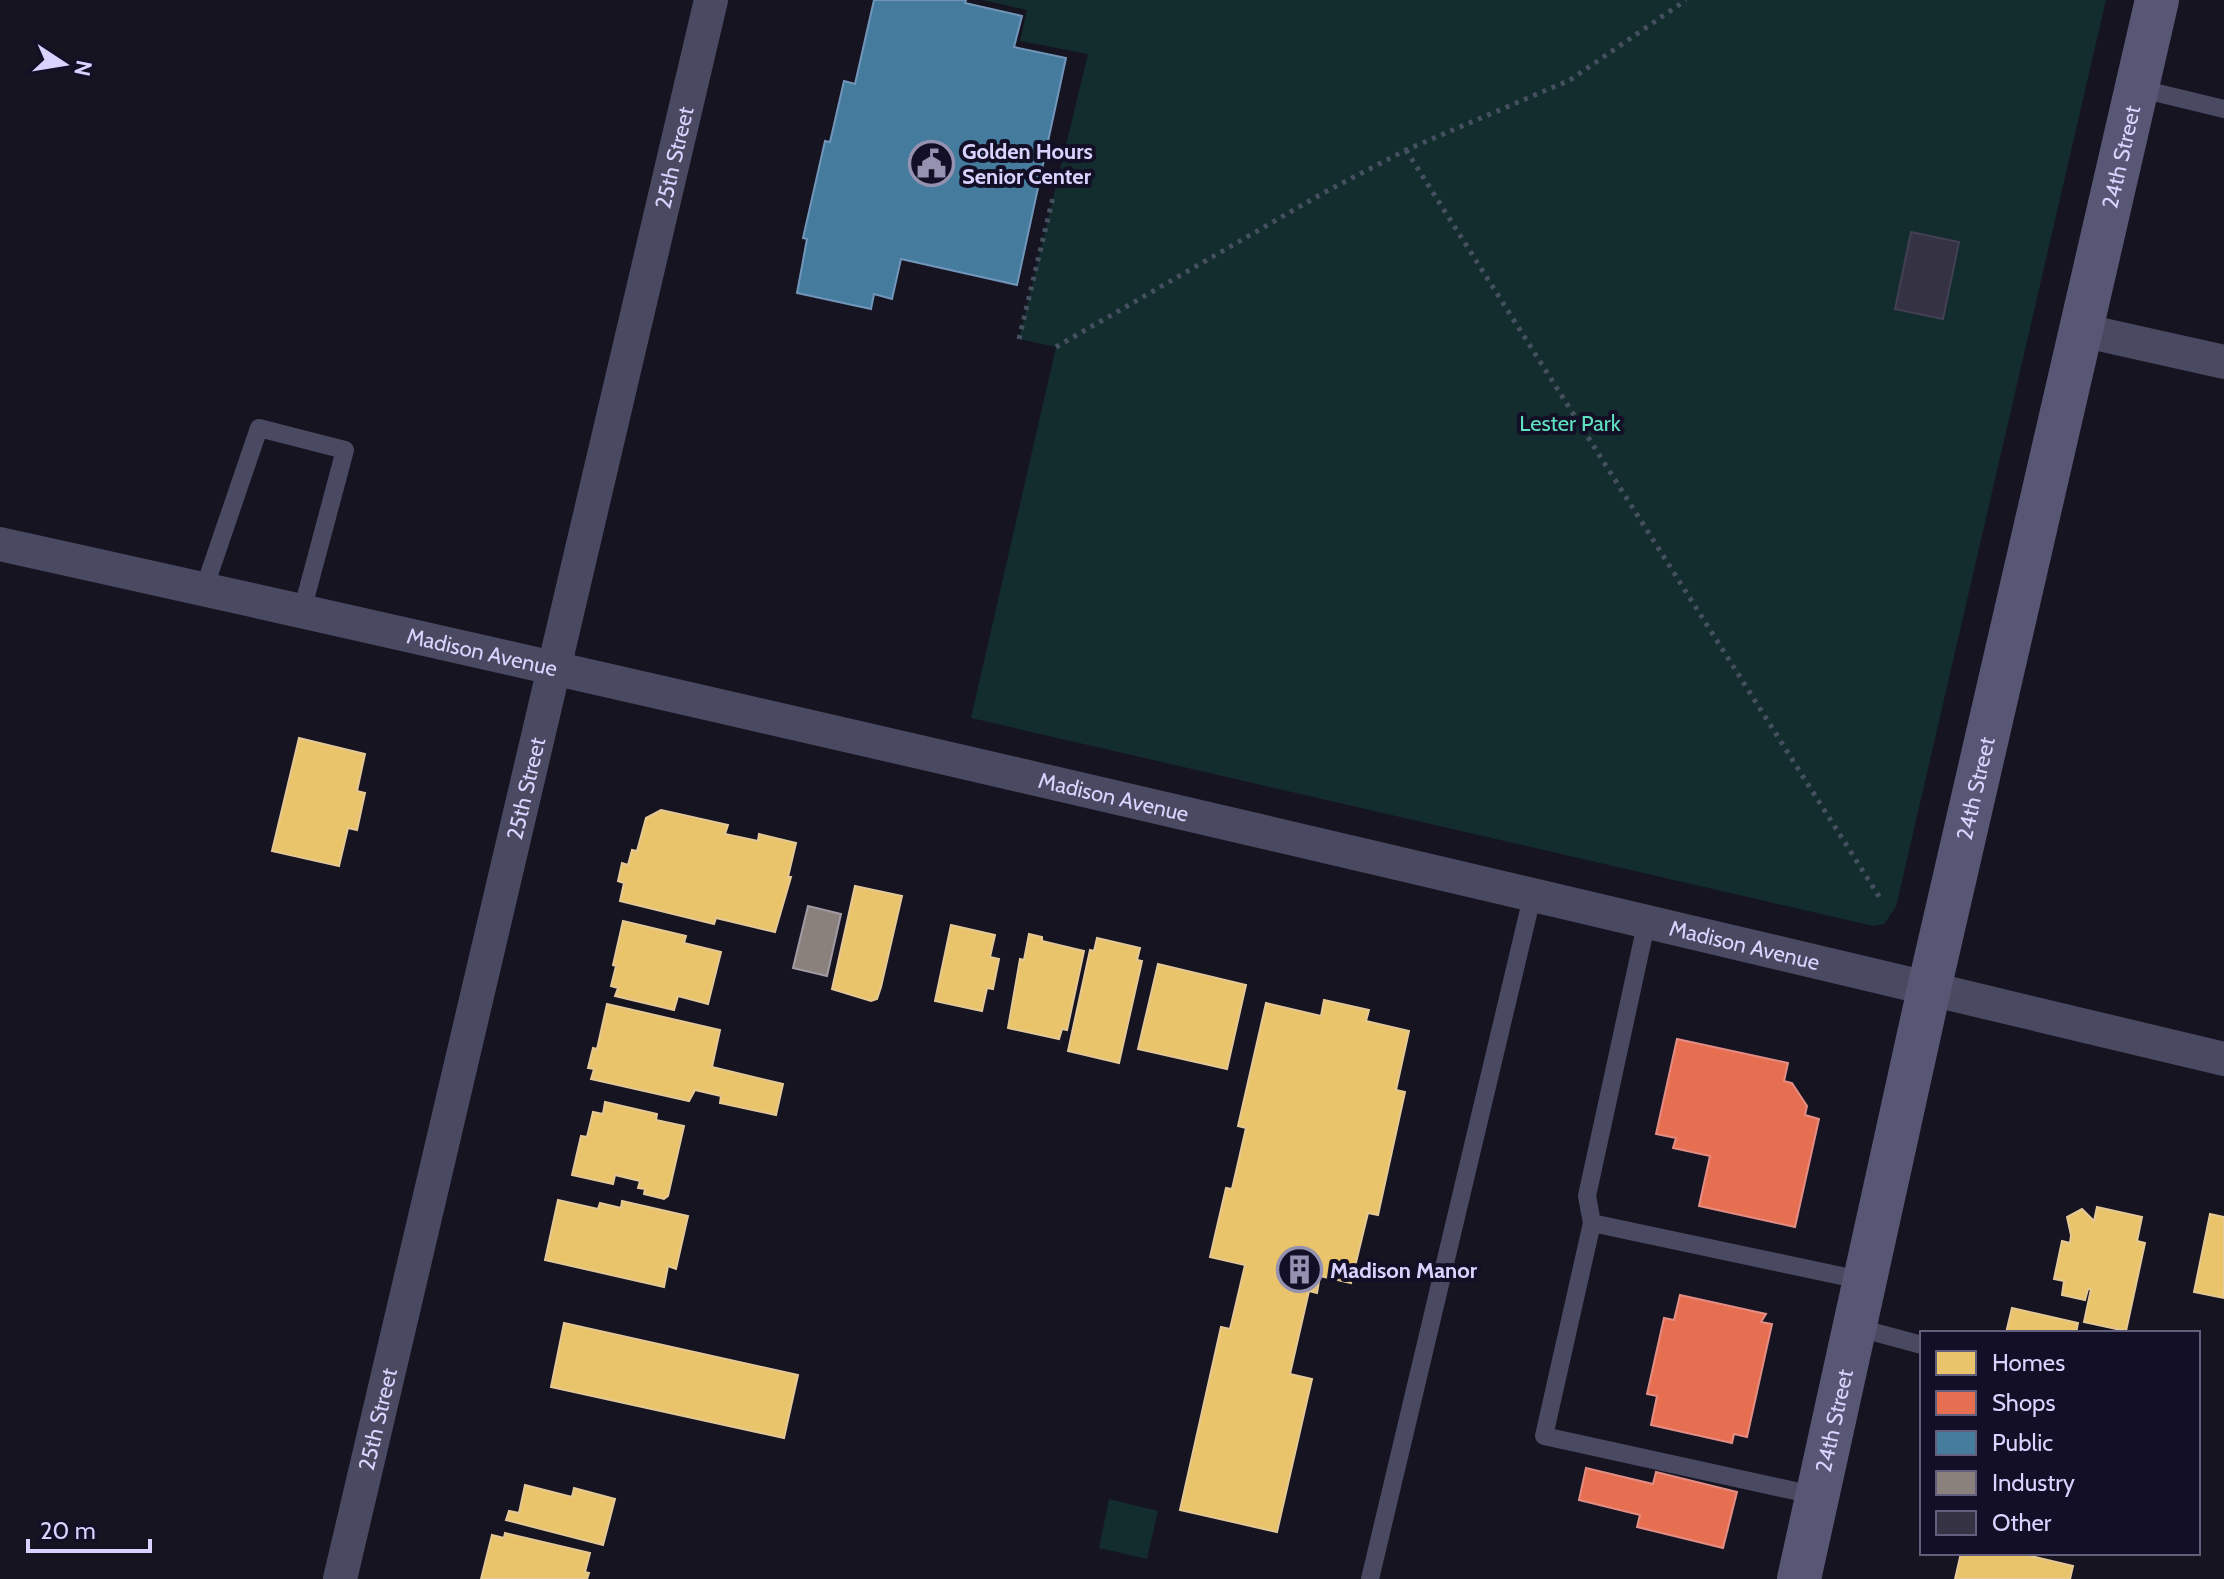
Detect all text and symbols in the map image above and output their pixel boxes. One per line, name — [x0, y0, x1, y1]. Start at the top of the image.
north arrow — [24, 24, 104, 104]
text: N — [68, 58, 98, 78]
street label: 24th Street — [2096, 102, 2146, 211]
street label: 25th Street — [649, 103, 700, 212]
place label: Golden Hours Senior Center — [962, 138, 1093, 190]
public building icon: Golden Hours Senior Center — [907, 140, 955, 188]
park label: Lester Park — [1519, 410, 1621, 437]
street label: Madison Avenue — [404, 622, 560, 682]
street label: 25th Street — [501, 734, 551, 843]
street label: 24th Street — [1951, 734, 2001, 843]
street label: Madison Avenue — [1036, 767, 1191, 828]
street label: Madison Avenue — [1667, 915, 1822, 976]
building icon: Madison Manor — [1275, 1246, 1323, 1294]
place label: Madison Manor — [1330, 1257, 1478, 1284]
legend — [1920, 1331, 2200, 1555]
text: Homes — [1992, 1348, 2065, 1377]
street label: 25th Street — [353, 1365, 403, 1473]
street label: 24th Street — [1810, 1366, 1859, 1475]
text: Shops — [1992, 1388, 2055, 1417]
text: Public — [1992, 1428, 2053, 1457]
text: Industry — [1992, 1468, 2075, 1497]
scale bar — [28, 1503, 150, 1553]
text: Other — [1992, 1508, 2052, 1537]
text: 20 m — [40, 1516, 96, 1545]

